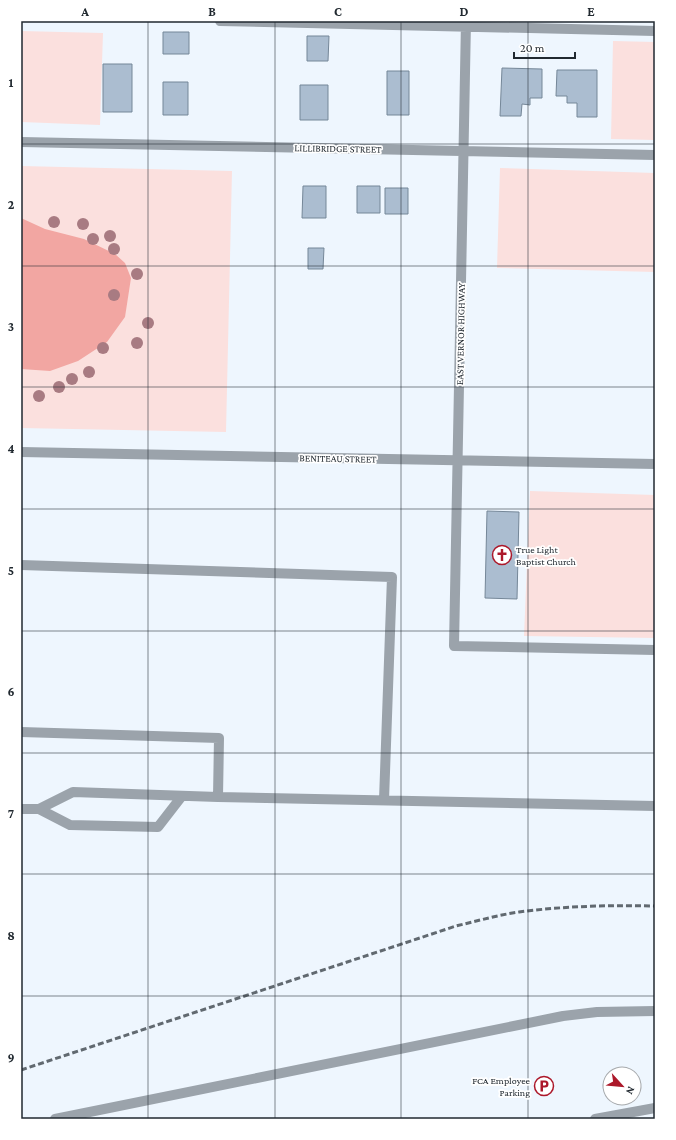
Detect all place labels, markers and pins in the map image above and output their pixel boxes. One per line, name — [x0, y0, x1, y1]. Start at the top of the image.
church icon: True Light Baptist Church — [491, 544, 513, 566]
place label: True Light Baptist Church — [516, 544, 576, 567]
place label: FCA Employee Parking — [472, 1075, 531, 1098]
parking icon: FCA Employee Parking — [533, 1075, 555, 1097]

